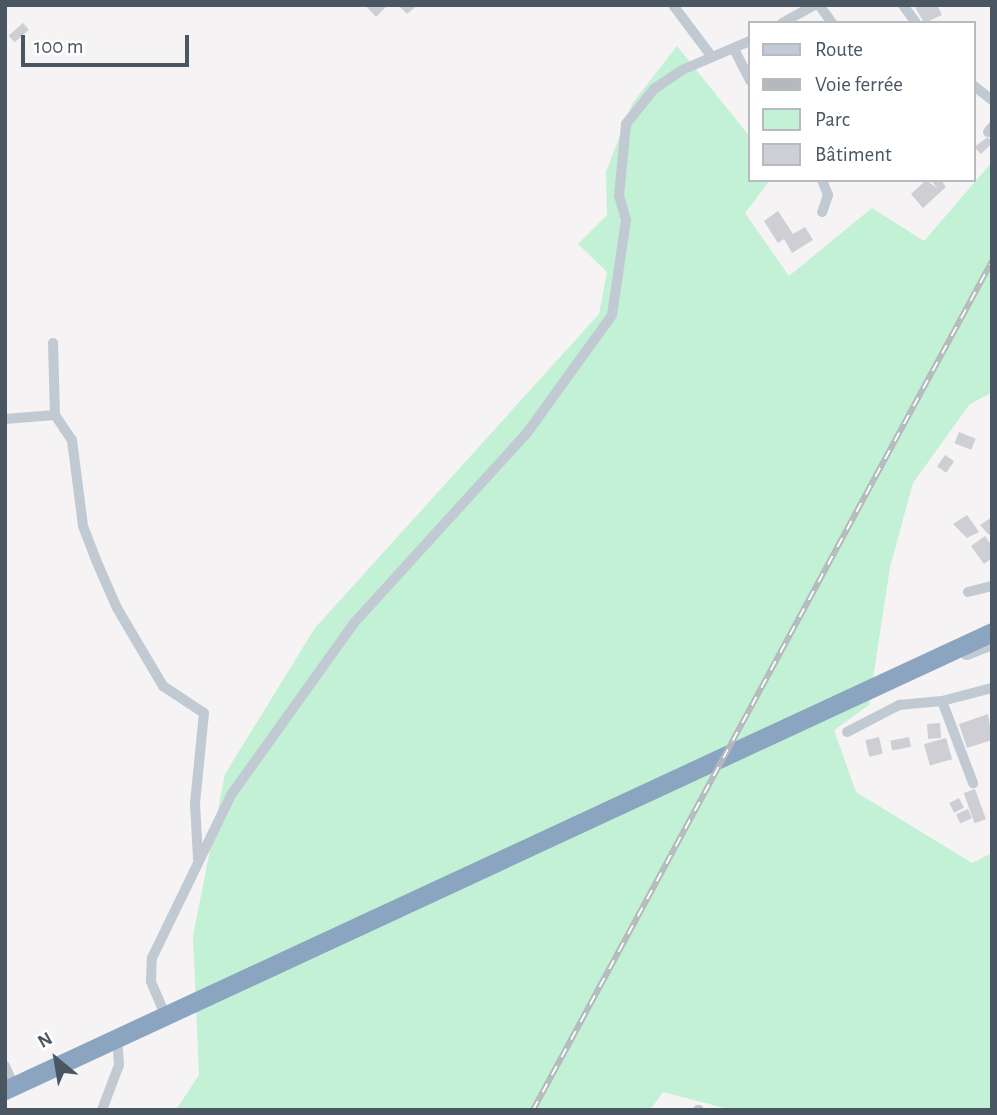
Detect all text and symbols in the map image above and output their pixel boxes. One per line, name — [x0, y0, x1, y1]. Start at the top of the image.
scale bar — [24, 21, 192, 65]
legend — [748, 21, 976, 182]
text: 100 m — [34, 36, 84, 57]
text: Route — [815, 39, 863, 60]
text: Voie ferrée — [815, 74, 903, 95]
text: Parc — [815, 109, 850, 130]
text: Bâtiment — [815, 144, 892, 165]
north arrow — [21, 1024, 91, 1094]
text: N — [35, 1029, 56, 1052]

